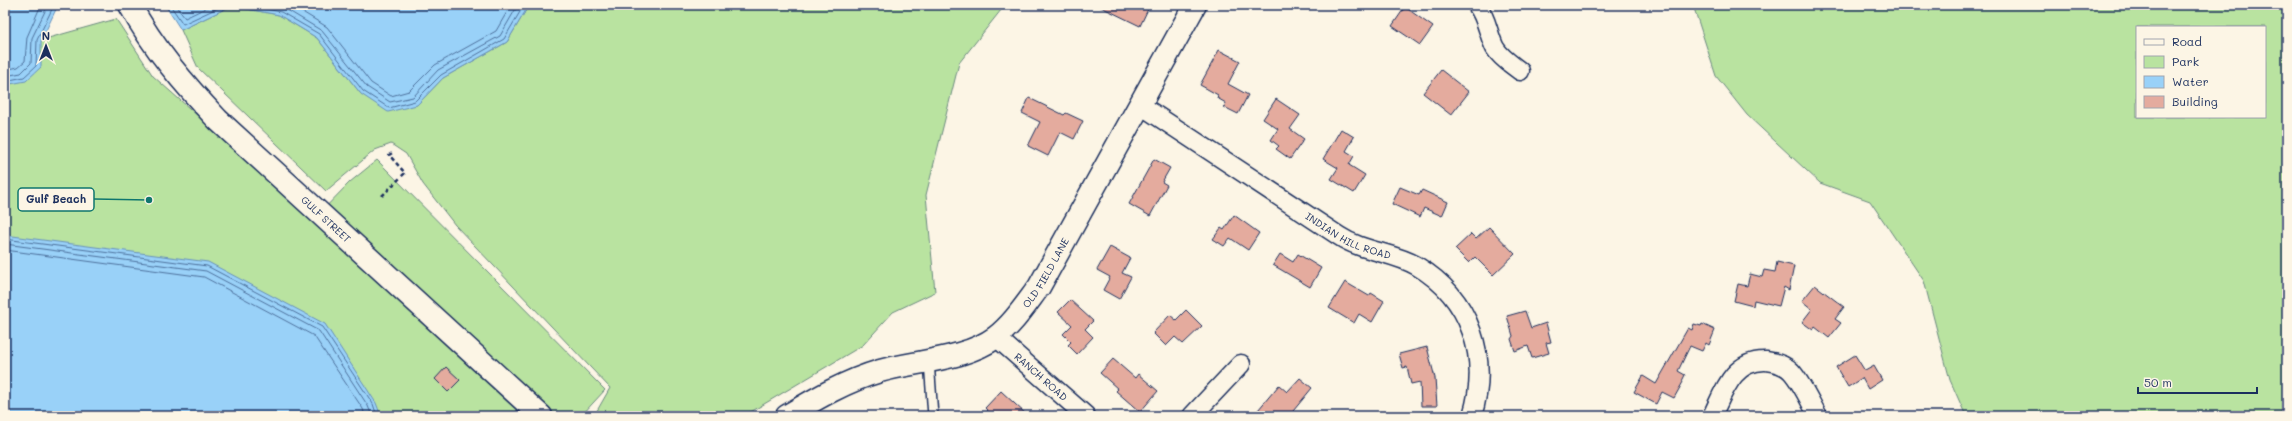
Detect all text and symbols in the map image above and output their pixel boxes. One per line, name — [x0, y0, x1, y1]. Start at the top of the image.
north arrow — [26, 26, 66, 66]
legend — [2136, 26, 2266, 118]
text: N — [42, 28, 50, 43]
text: Road — [2172, 33, 2202, 49]
text: Park — [2172, 53, 2199, 69]
text: Water — [2172, 73, 2209, 89]
text: Building — [2172, 93, 2218, 109]
callout: Gulf Beach — [18, 188, 94, 211]
text: Gulf Beach — [26, 191, 86, 206]
street label: GULF STREET — [298, 193, 354, 246]
street label: INDIAN HILL ROAD — [1303, 209, 1393, 262]
street label: OLD FIELD LANE — [1019, 235, 1072, 311]
street label: RANCH ROAD — [1012, 349, 1071, 404]
scale bar — [2138, 369, 2257, 395]
text: 50 m — [2144, 374, 2172, 390]

